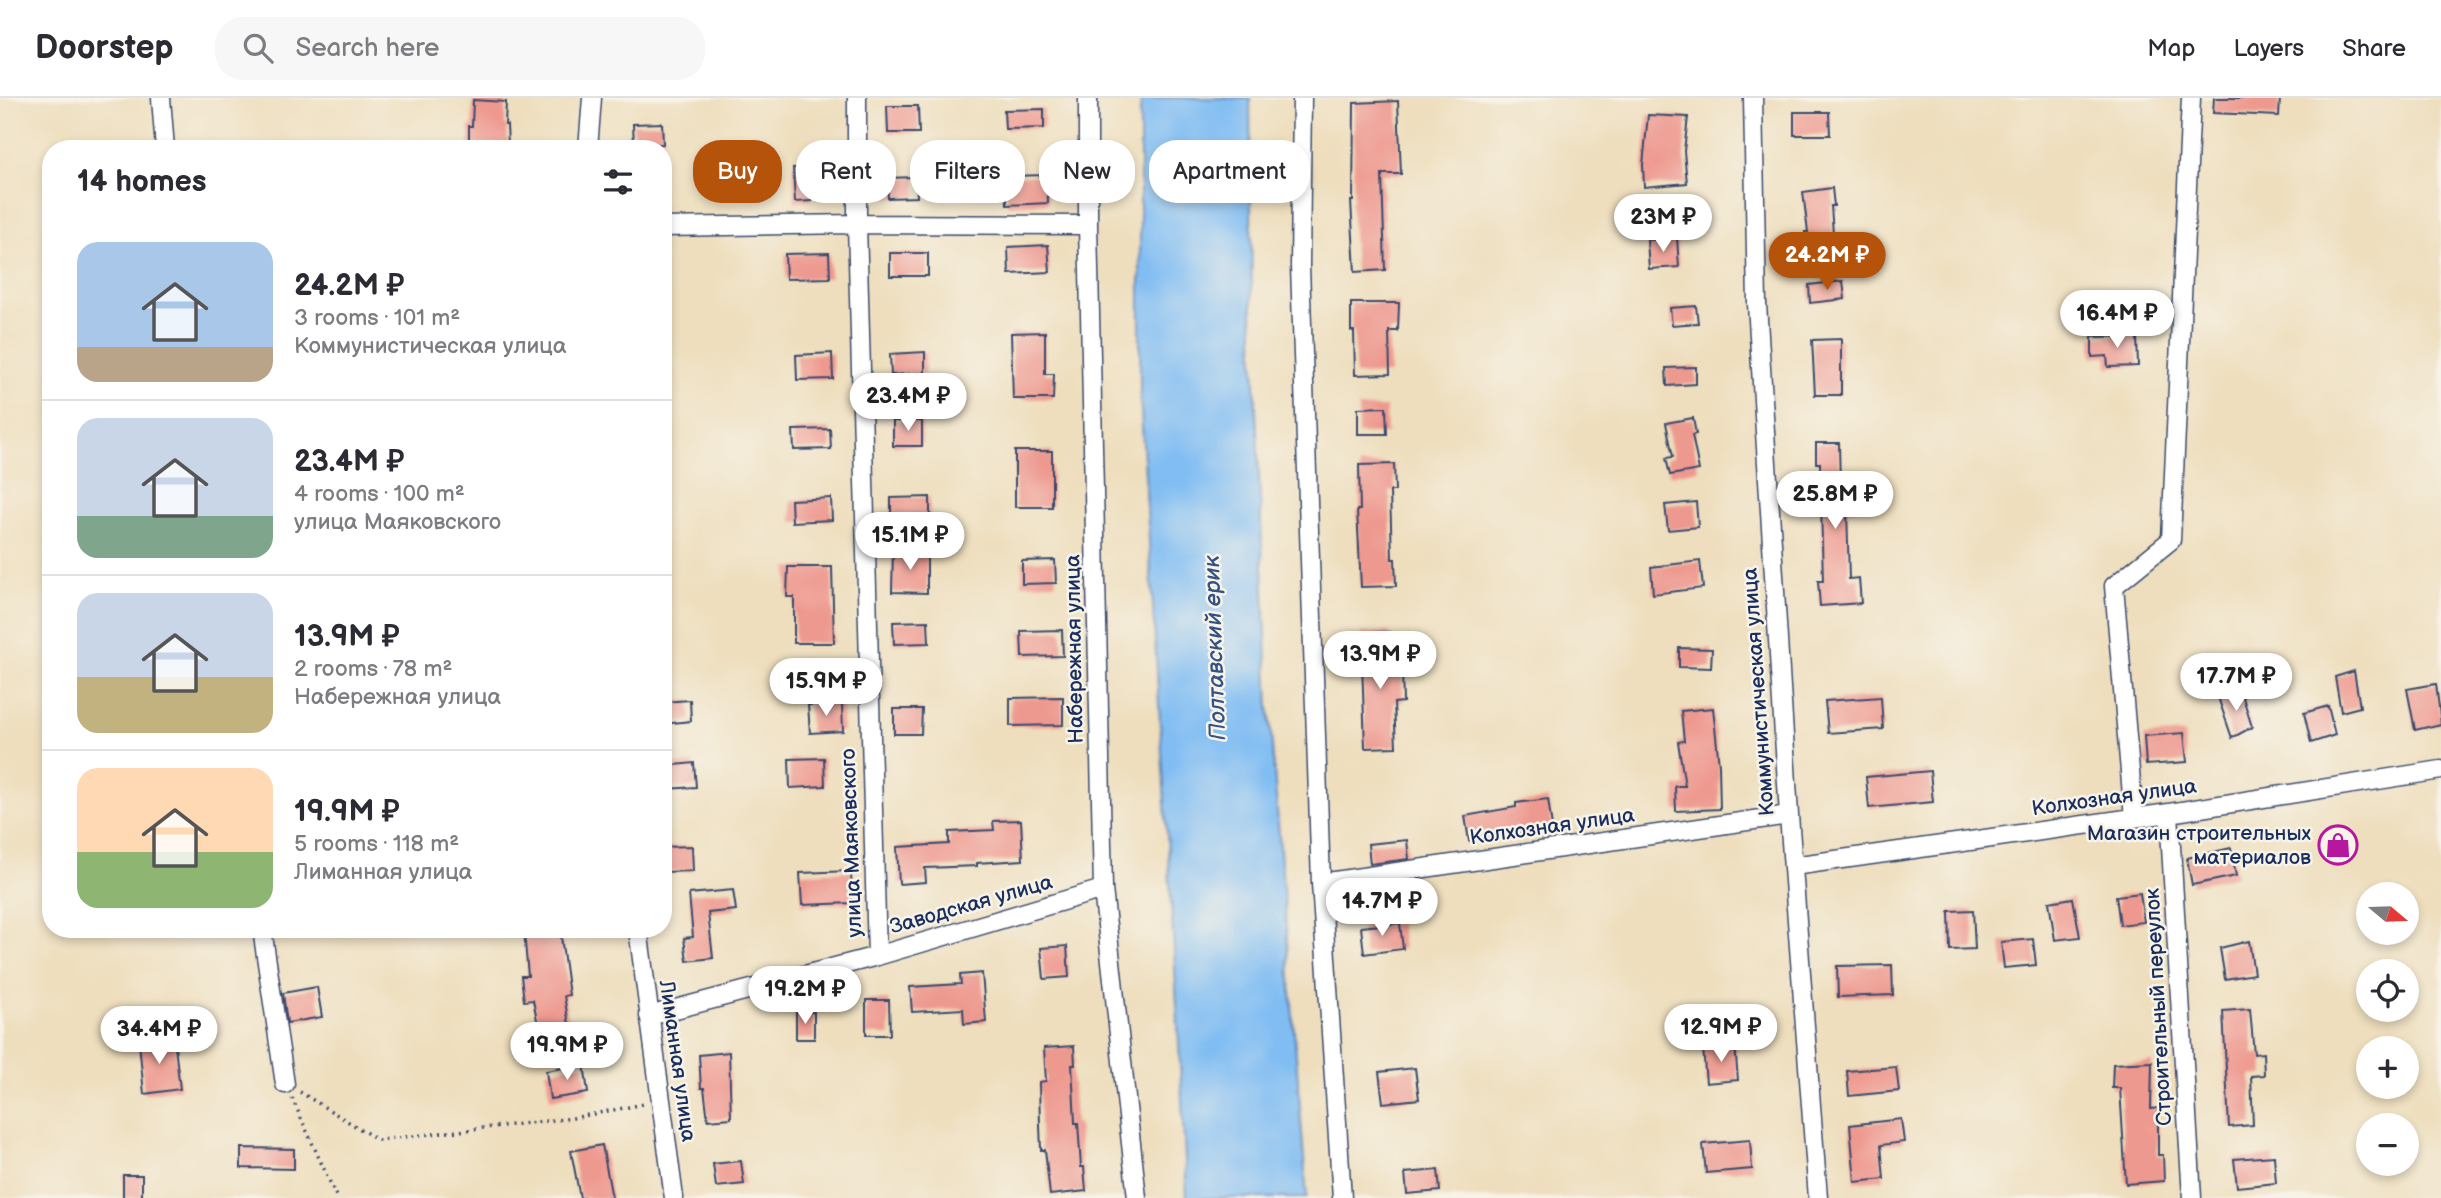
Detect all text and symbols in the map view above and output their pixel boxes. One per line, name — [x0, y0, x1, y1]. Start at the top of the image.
search box — [215, 17, 705, 80]
text: Doorstep — [35, 28, 173, 68]
icon: search — [239, 29, 277, 67]
text: Search here — [295, 33, 439, 64]
text: Map — [2147, 34, 2195, 63]
text: Layers — [2233, 34, 2304, 63]
text: Share — [2342, 34, 2406, 63]
chip: Buy — [693, 140, 782, 203]
chip: Rent — [796, 140, 896, 203]
chip: Filters — [910, 140, 1025, 203]
chip: New — [1039, 140, 1135, 203]
chip: Apartment — [1149, 140, 1310, 203]
icon: filters — [599, 163, 637, 201]
text: 14 homes — [77, 164, 206, 200]
pin: 23M ₽ — [1614, 194, 1712, 254]
text: 23M ₽ — [1630, 203, 1696, 231]
pin: 24.2M ₽ — [1762, 232, 1892, 292]
text: 24.2M ₽ — [1785, 241, 1869, 269]
text: 24.2M ₽ — [294, 268, 404, 304]
icon: home — [133, 270, 217, 354]
pin: 16.4M ₽ — [2052, 290, 2182, 350]
text: 16.4M ₽ — [2076, 299, 2158, 327]
text: 3 rooms · 101 m² — [294, 304, 460, 332]
text: Коммунистическая улица — [294, 332, 566, 360]
pin: 23.4M ₽ — [843, 374, 973, 433]
text: 23.4M ₽ — [866, 382, 950, 410]
text: 23.4M ₽ — [294, 444, 404, 480]
icon: home — [133, 446, 217, 530]
pin: 25.8M ₽ — [1770, 472, 1900, 531]
text: 4 rooms · 100 m² — [294, 480, 465, 508]
text: 25.8M ₽ — [1792, 480, 1878, 508]
text: улица Маяковского — [294, 508, 501, 536]
pin: 15.1M ₽ — [845, 512, 975, 572]
text: 15.1M ₽ — [871, 521, 949, 549]
street label: Набережная улица — [1060, 554, 1089, 744]
water label: Полтавский ерик — [1198, 554, 1232, 741]
street label: Коммунистическая улица — [1737, 566, 1780, 817]
text: 13.9M ₽ — [294, 619, 400, 655]
icon: home — [133, 621, 217, 705]
pin: 13.9M ₽ — [1315, 632, 1445, 691]
text: 13.9M ₽ — [1339, 640, 1421, 668]
pin: 17.7M ₽ — [2171, 654, 2301, 713]
text: 2 rooms · 78 m² — [294, 655, 452, 683]
pin: 15.9M ₽ — [761, 658, 891, 718]
text: 17.7M ₽ — [2196, 662, 2276, 690]
text: 15.9M ₽ — [786, 667, 866, 695]
text: Набережная улица — [294, 683, 501, 711]
street label: улица Маяковского — [836, 748, 867, 938]
street label: Колхозная улица — [2030, 773, 2199, 821]
text: 19.9M ₽ — [294, 794, 400, 830]
icon: home — [133, 796, 217, 880]
street label: Колхозная улица — [1468, 802, 1637, 850]
place label: Магазин строительных материалов — [2087, 821, 2311, 870]
shop icon: Магазин строительных материалов — [2317, 824, 2359, 866]
text: 5 rooms · 118 m² — [294, 830, 459, 858]
text: Лиманная улица — [294, 858, 472, 886]
street label: Заводская улица — [887, 869, 1056, 940]
pin: 14.7M ₽ — [1317, 878, 1447, 938]
north arrow — [2356, 882, 2418, 945]
map controls — [2356, 882, 2419, 1176]
text: 14.7M ₽ — [1342, 887, 1422, 915]
street label: Строительный переулок — [2140, 887, 2177, 1127]
button: locate — [2356, 959, 2419, 1022]
pin: 19.2M ₽ — [740, 967, 870, 1026]
text: 19.2M ₽ — [764, 975, 846, 1003]
street label: Лиманная улица — [654, 978, 701, 1144]
pin: 12.9M ₽ — [1656, 1004, 1786, 1064]
pin: 34.4M ₽ — [94, 1006, 224, 1066]
text: 12.9M ₽ — [1680, 1013, 1762, 1041]
text: 34.4M ₽ — [116, 1015, 202, 1043]
pin: 19.9M ₽ — [502, 1023, 632, 1082]
text: 19.9M ₽ — [526, 1031, 608, 1059]
button: + — [2356, 1036, 2419, 1099]
button: − — [2356, 1113, 2419, 1176]

